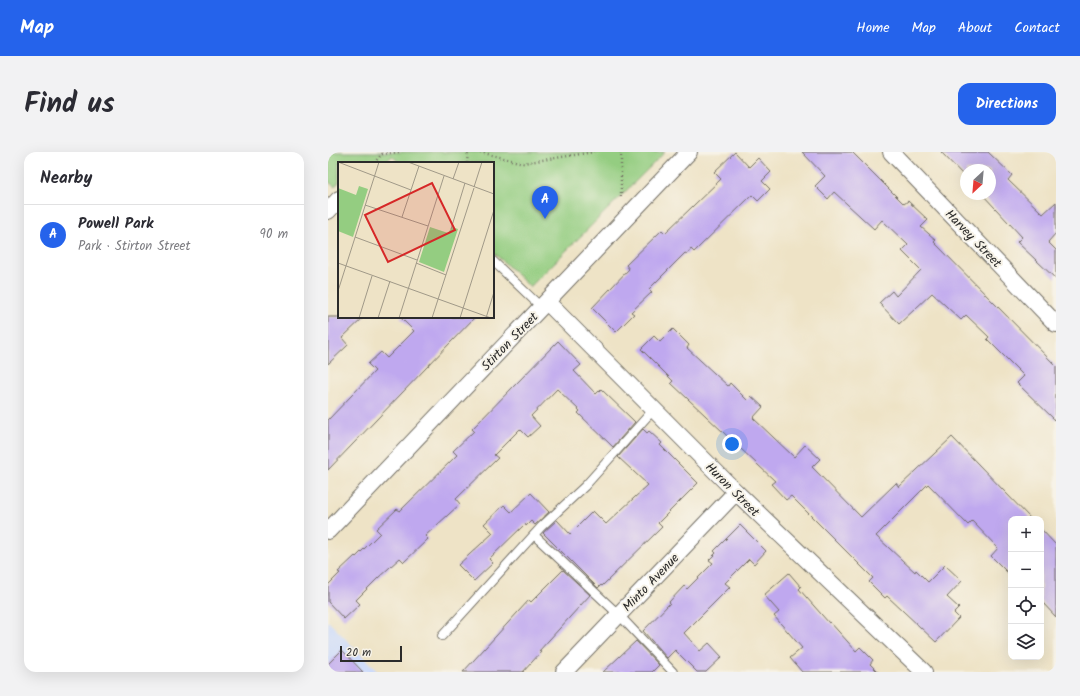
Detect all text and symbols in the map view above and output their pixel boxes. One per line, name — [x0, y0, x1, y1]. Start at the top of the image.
text: Map — [20, 13, 54, 43]
text: Home — [856, 17, 890, 39]
text: Map — [912, 17, 936, 39]
text: About — [958, 17, 992, 39]
text: Contact — [1014, 17, 1060, 39]
text: Find us — [24, 82, 115, 127]
button: Directions — [958, 83, 1056, 125]
inset map — [338, 162, 494, 318]
north arrow — [960, 164, 996, 200]
text: Nearby — [40, 165, 92, 192]
pin: A — [532, 186, 558, 219]
street label: Harvey Street — [939, 205, 1007, 274]
text: Powell Park — [78, 212, 154, 236]
text: A — [49, 224, 57, 245]
text: 90 m — [260, 224, 288, 245]
text: Park · Stirton Street — [78, 236, 190, 257]
street label: Stirton Street — [476, 307, 544, 376]
your location — [722, 434, 742, 454]
street label: Huron Street — [700, 458, 765, 523]
map controls — [1008, 516, 1044, 660]
button: + — [1008, 516, 1044, 552]
street label: Minto Avenue — [618, 549, 685, 617]
button: − — [1008, 552, 1044, 588]
button: locate — [1008, 588, 1044, 624]
button: layers — [1008, 624, 1044, 660]
scale bar — [340, 644, 402, 663]
text: 20 m — [346, 644, 371, 662]

